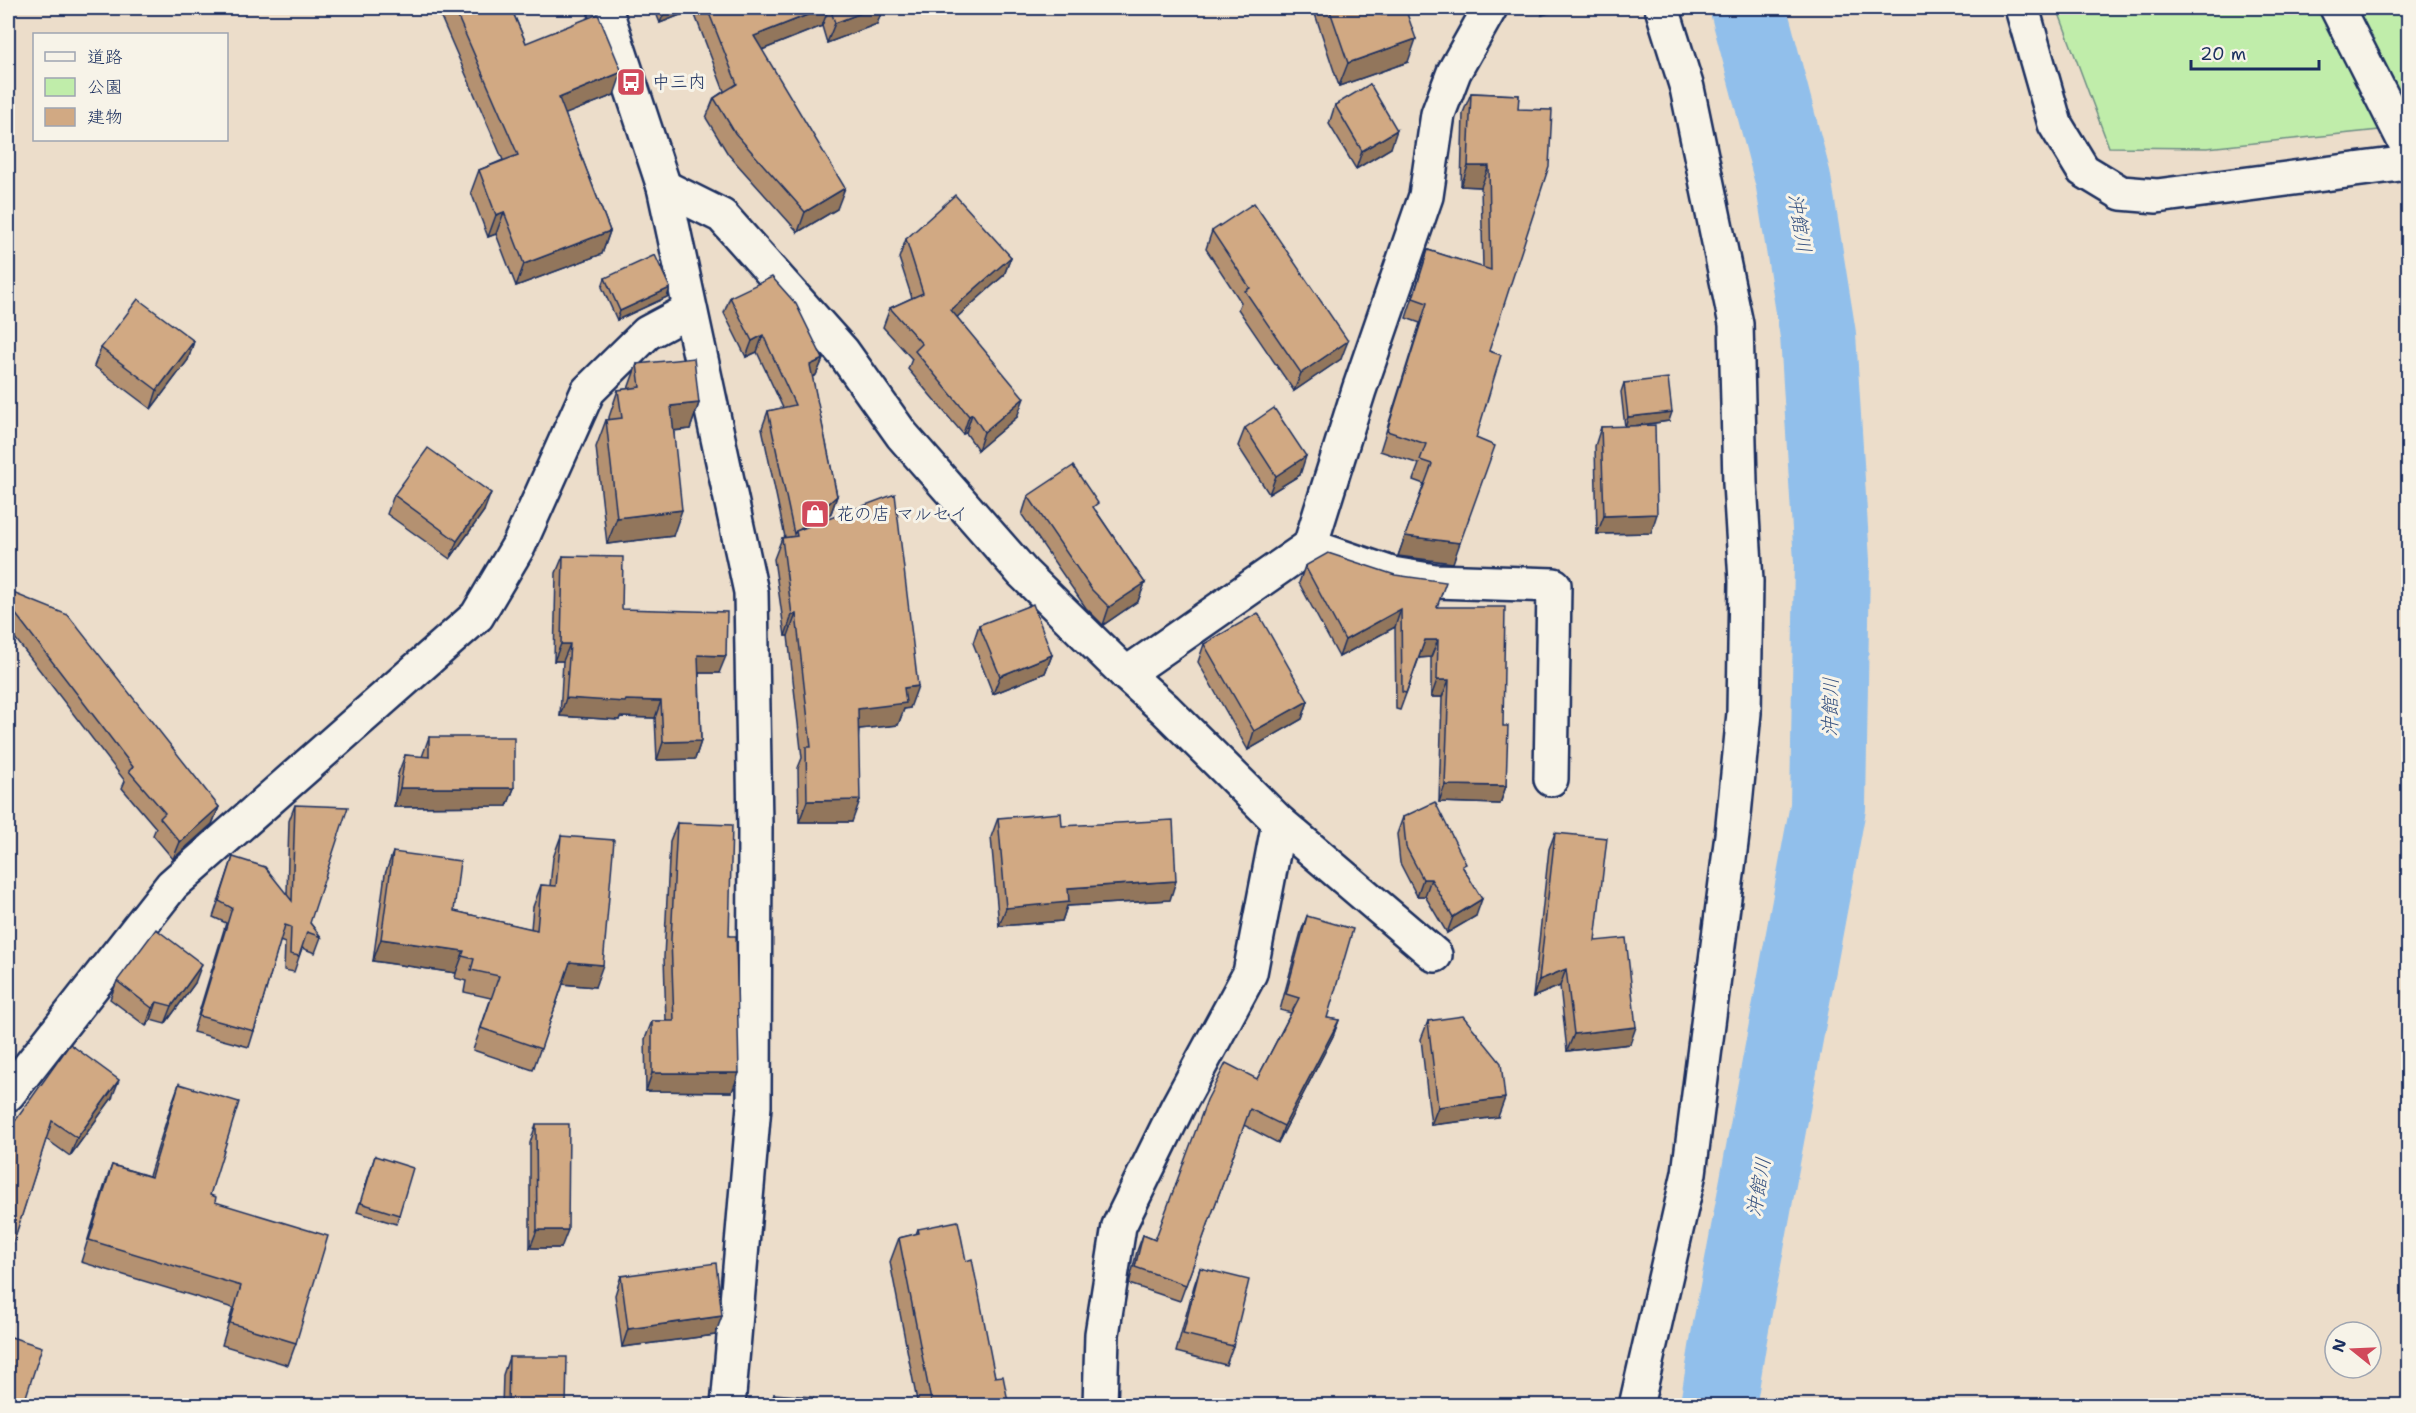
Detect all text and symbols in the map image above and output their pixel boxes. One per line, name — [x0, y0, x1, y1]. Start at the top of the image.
legend — [33, 33, 228, 141]
scale bar — [2191, 33, 2318, 71]
text: 20 m — [2200, 42, 2246, 66]
text: 道路 — [87, 45, 123, 69]
bus stop icon: 中三内 — [615, 66, 647, 98]
place label: 中三内 — [652, 70, 706, 94]
text: 公園 — [87, 75, 123, 99]
text: 建物 — [87, 105, 123, 129]
water label: 沖館川 — [1782, 191, 1818, 255]
shop icon: 花の店 マルセイ — [799, 498, 831, 530]
place label: 花の店 マルセイ — [836, 502, 968, 526]
water label: 沖館川 — [1816, 677, 1844, 737]
water label: 沖館川 — [1740, 1155, 1776, 1219]
north arrow — [2323, 1320, 2383, 1380]
text: N — [2327, 1336, 2351, 1355]

